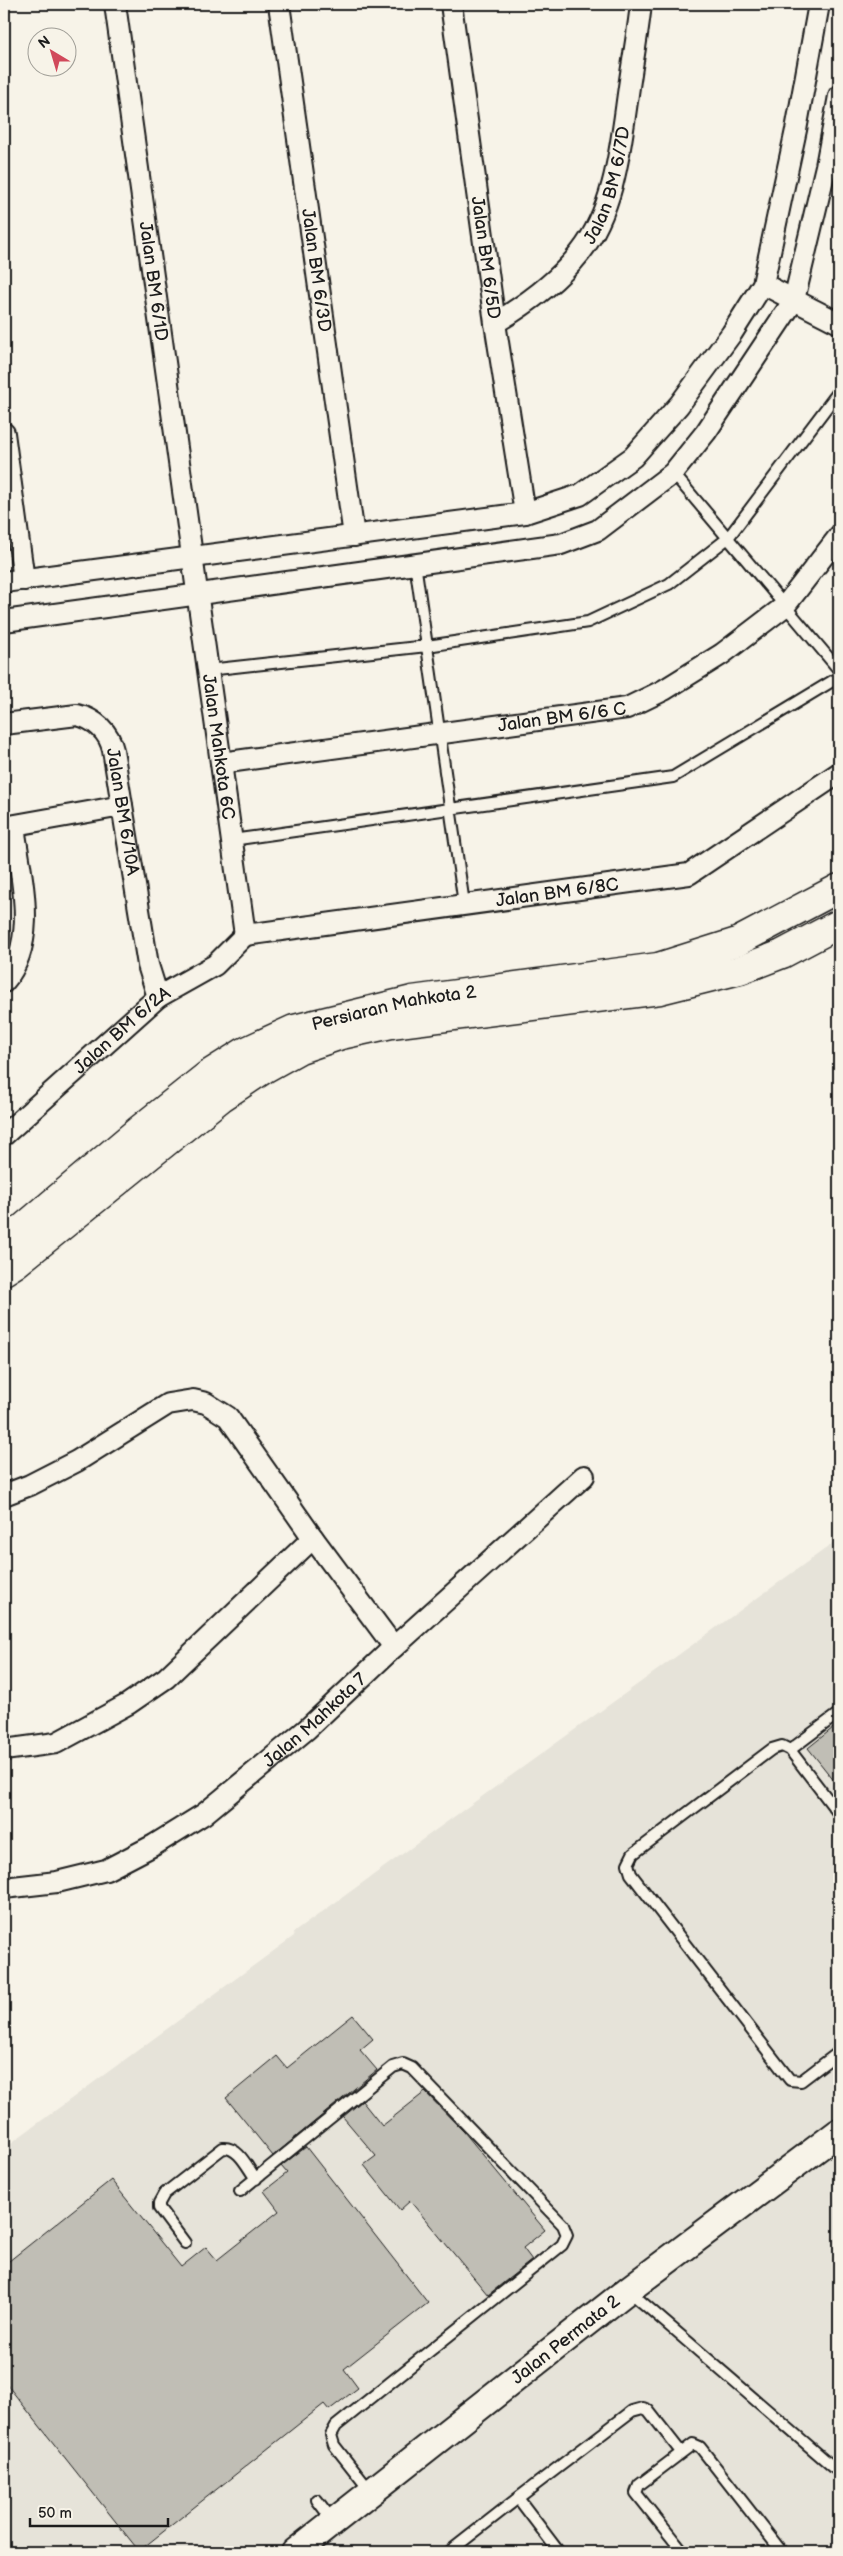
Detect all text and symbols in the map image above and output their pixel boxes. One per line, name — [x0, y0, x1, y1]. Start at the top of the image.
north arrow — [28, 28, 78, 78]
text: N — [35, 32, 54, 52]
street label: Jalan BM 6/7D — [579, 125, 634, 248]
street label: Jalan BM 6/5D — [467, 195, 504, 320]
street label: Jalan BM 6/3D — [297, 207, 335, 334]
street label: Jalan BM 6/1D — [135, 220, 172, 342]
street label: Jalan Mahkota 6C — [198, 673, 239, 821]
street label: Jalan BM 6/6 C — [497, 698, 627, 736]
street label: Jalan BM 6/10A — [102, 746, 143, 877]
street label: Jalan BM 6/8C — [494, 874, 620, 911]
street label: Persiaran Mahkota 2 — [310, 981, 478, 1035]
street label: Jalan BM 6/2A — [70, 982, 174, 1078]
street label: Jalan Mahkota 7 — [259, 1669, 371, 1772]
street label: Jalan Permata 2 — [507, 2290, 624, 2389]
scale bar — [30, 2496, 168, 2528]
text: 50 m — [38, 2504, 72, 2523]

